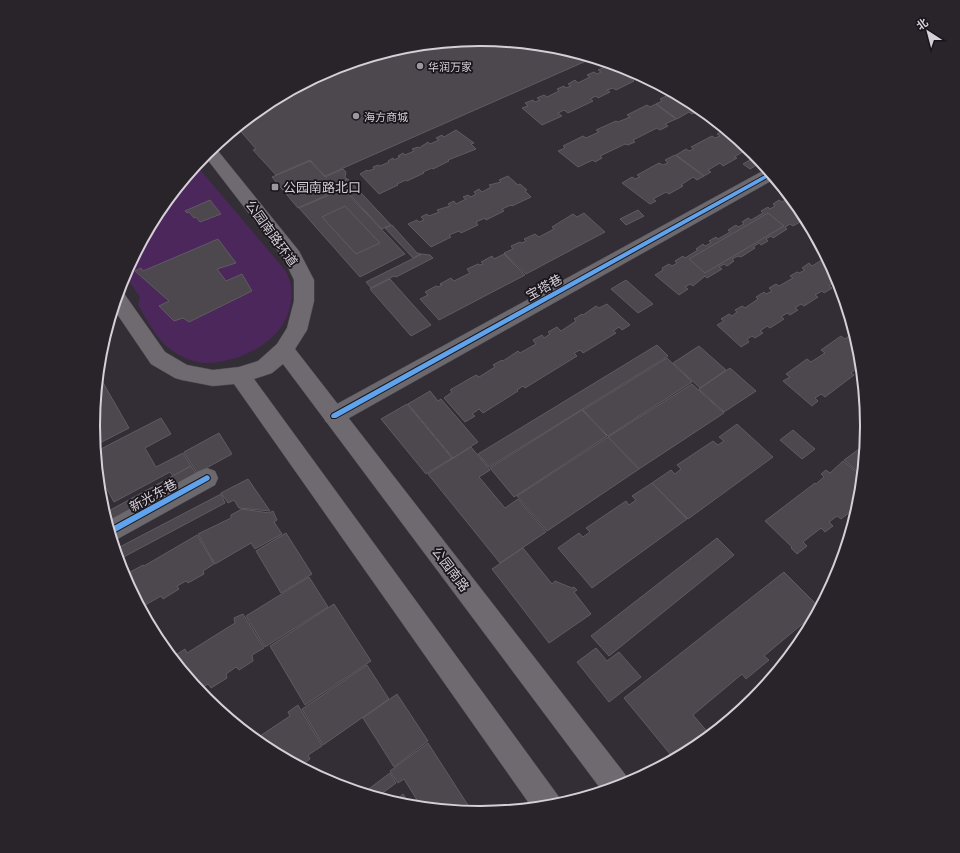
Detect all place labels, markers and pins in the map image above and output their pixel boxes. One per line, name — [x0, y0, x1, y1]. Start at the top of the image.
place label: 华润万家 — [428, 60, 472, 73]
marker: 华润万家 — [415, 61, 425, 71]
place label: 海方商城 — [364, 110, 408, 123]
marker: 海方商城 — [351, 111, 361, 121]
place label: 公园南路北口 — [283, 179, 361, 195]
marker: 公园南路北口 — [270, 182, 280, 192]

